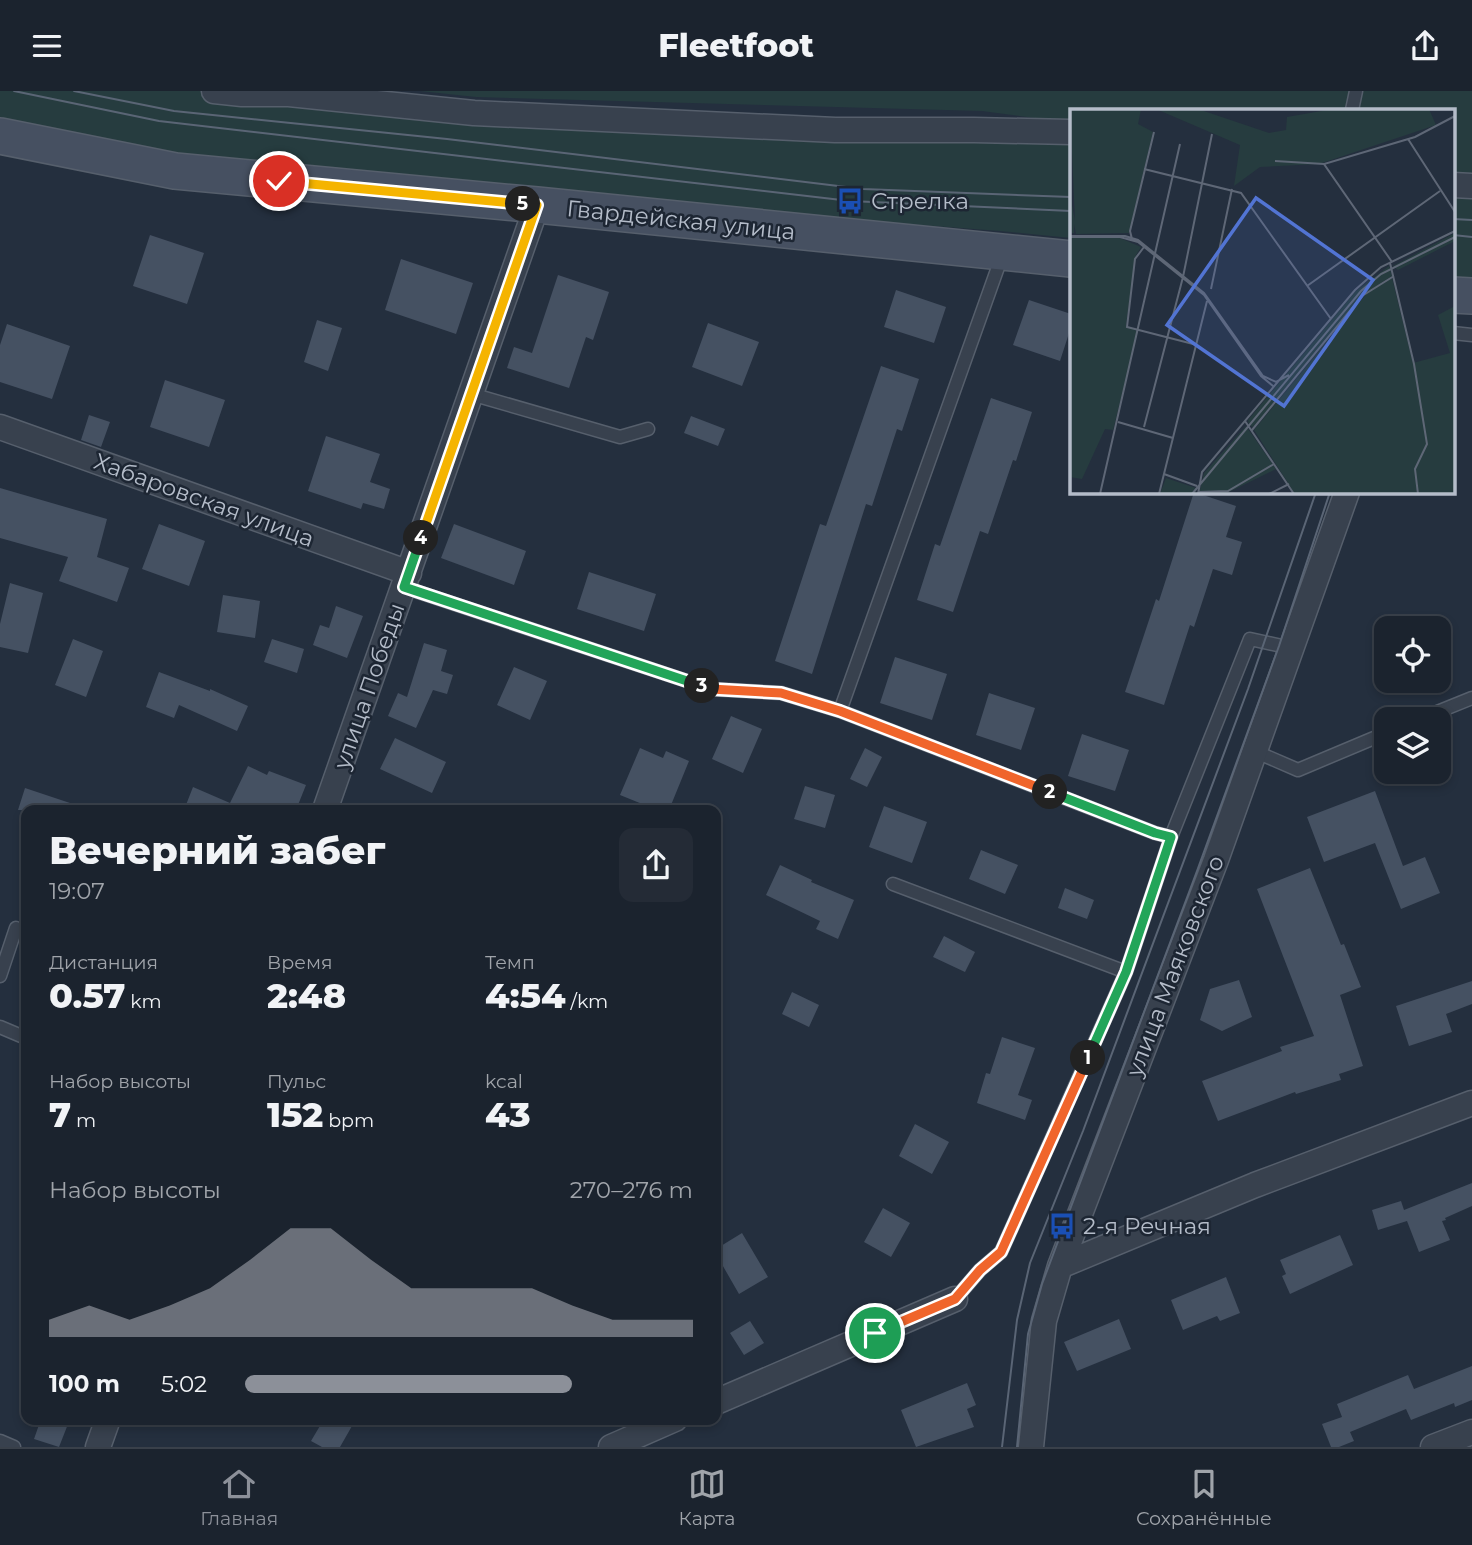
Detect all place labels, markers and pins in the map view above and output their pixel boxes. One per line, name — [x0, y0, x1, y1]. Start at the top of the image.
pin — [249, 151, 309, 211]
bus stop icon: Стрелка — [835, 186, 865, 216]
pin: 5 — [505, 187, 540, 221]
place label: Стрелка — [871, 187, 969, 215]
pin: 4 — [404, 521, 438, 555]
pin: 3 — [684, 669, 720, 703]
pin: 2 — [1032, 775, 1068, 809]
pin: 1 — [1070, 1041, 1106, 1075]
bus stop icon: 2-я Речная — [1047, 1211, 1077, 1241]
place label: 2-я Речная — [1083, 1212, 1211, 1240]
pin — [845, 1303, 905, 1363]

